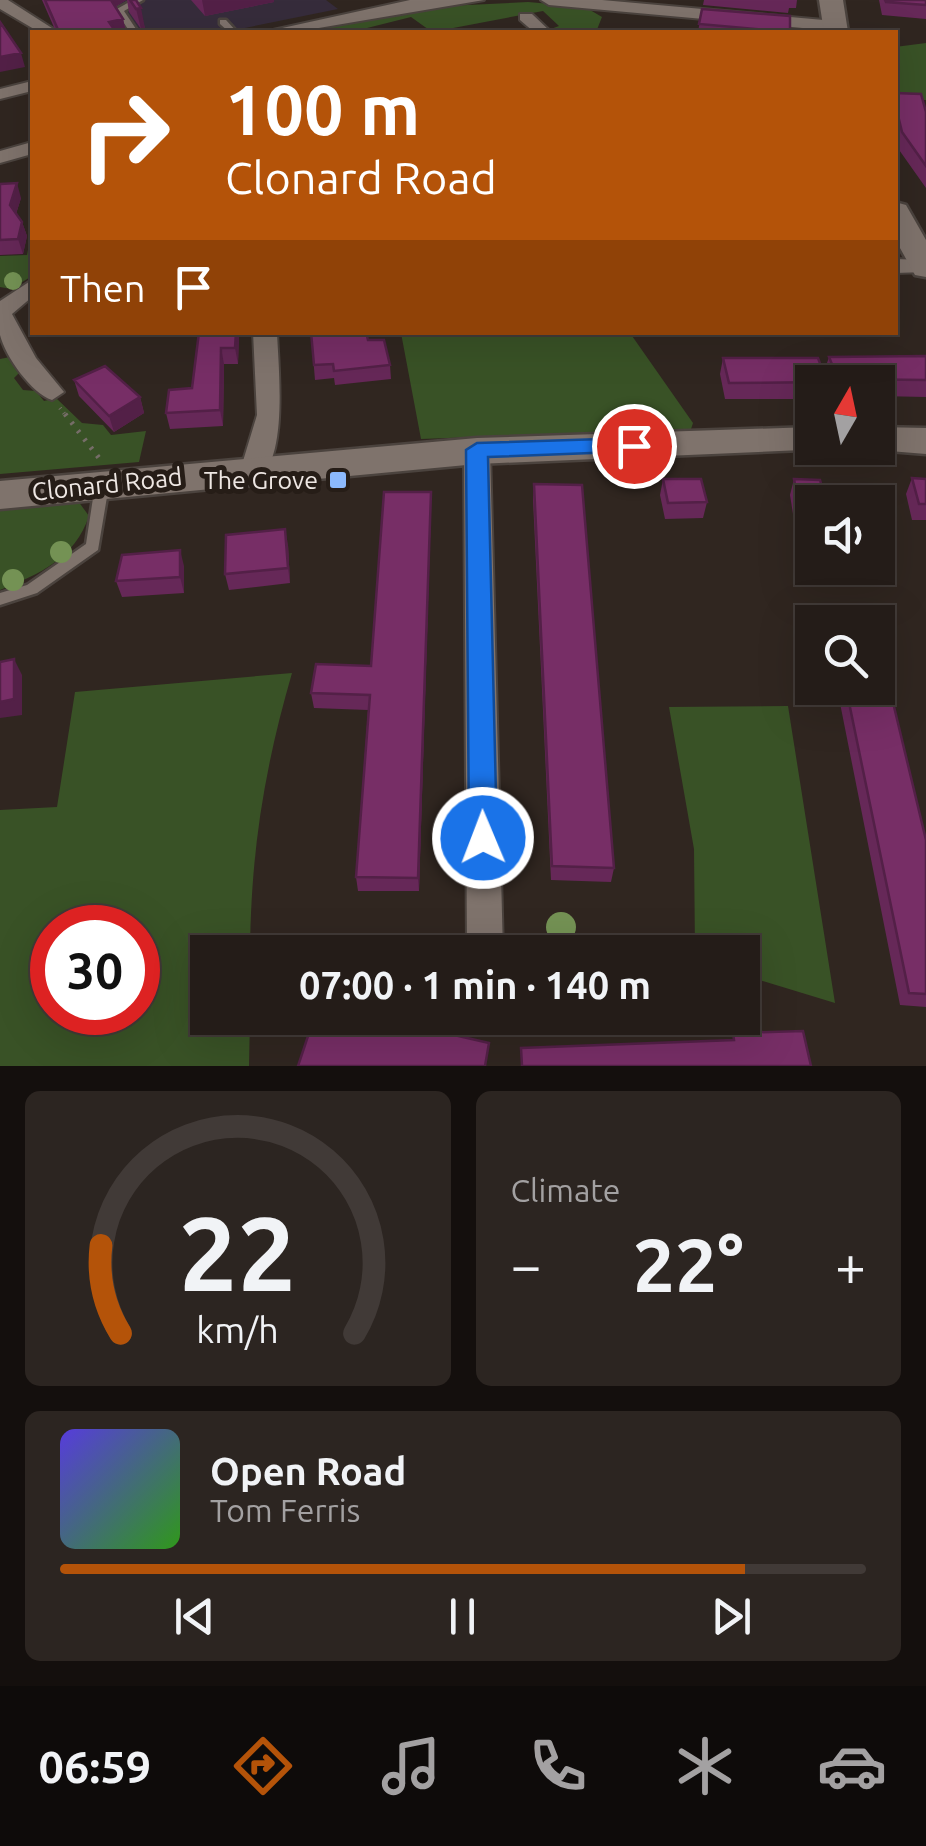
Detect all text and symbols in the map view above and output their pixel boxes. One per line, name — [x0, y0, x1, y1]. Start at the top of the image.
icon: right — [60, 70, 190, 200]
text: 100 m — [225, 70, 420, 148]
text: Clonard Road — [225, 152, 497, 203]
icon: arrive — [166, 260, 221, 315]
text: Then — [60, 267, 146, 309]
north arrow — [795, 365, 895, 465]
map controls — [795, 365, 895, 705]
pin — [592, 404, 677, 489]
icon: arrive — [607, 419, 662, 474]
street label: Clonard Road — [30, 462, 184, 506]
place label: The Grove — [204, 466, 318, 494]
marker: The Grove — [327, 469, 349, 491]
button: sound — [795, 485, 895, 585]
button: search — [795, 605, 895, 705]
position arrow — [431, 786, 535, 890]
speed limit sign: 30 — [30, 905, 160, 1035]
text: 07:00 · 1 min · 140 m — [299, 964, 651, 1006]
text: Climate — [511, 1172, 621, 1208]
text: 22 — [179, 1194, 296, 1311]
text: 22° — [633, 1222, 744, 1306]
text: − — [511, 1234, 542, 1295]
text: + — [835, 1234, 866, 1295]
text: km/h — [196, 1310, 279, 1350]
text: Open Road — [210, 1450, 406, 1492]
text: Tom Ferris — [210, 1492, 360, 1528]
icon: previous — [167, 1589, 222, 1644]
icon: pause — [435, 1589, 490, 1644]
icon: next — [704, 1589, 759, 1644]
icon: directions — [228, 1731, 298, 1801]
icon: music — [376, 1731, 446, 1801]
icon: phone — [523, 1731, 593, 1801]
icon: climate — [670, 1731, 740, 1801]
icon: car — [817, 1731, 887, 1801]
text: 06:59 — [39, 1741, 151, 1792]

